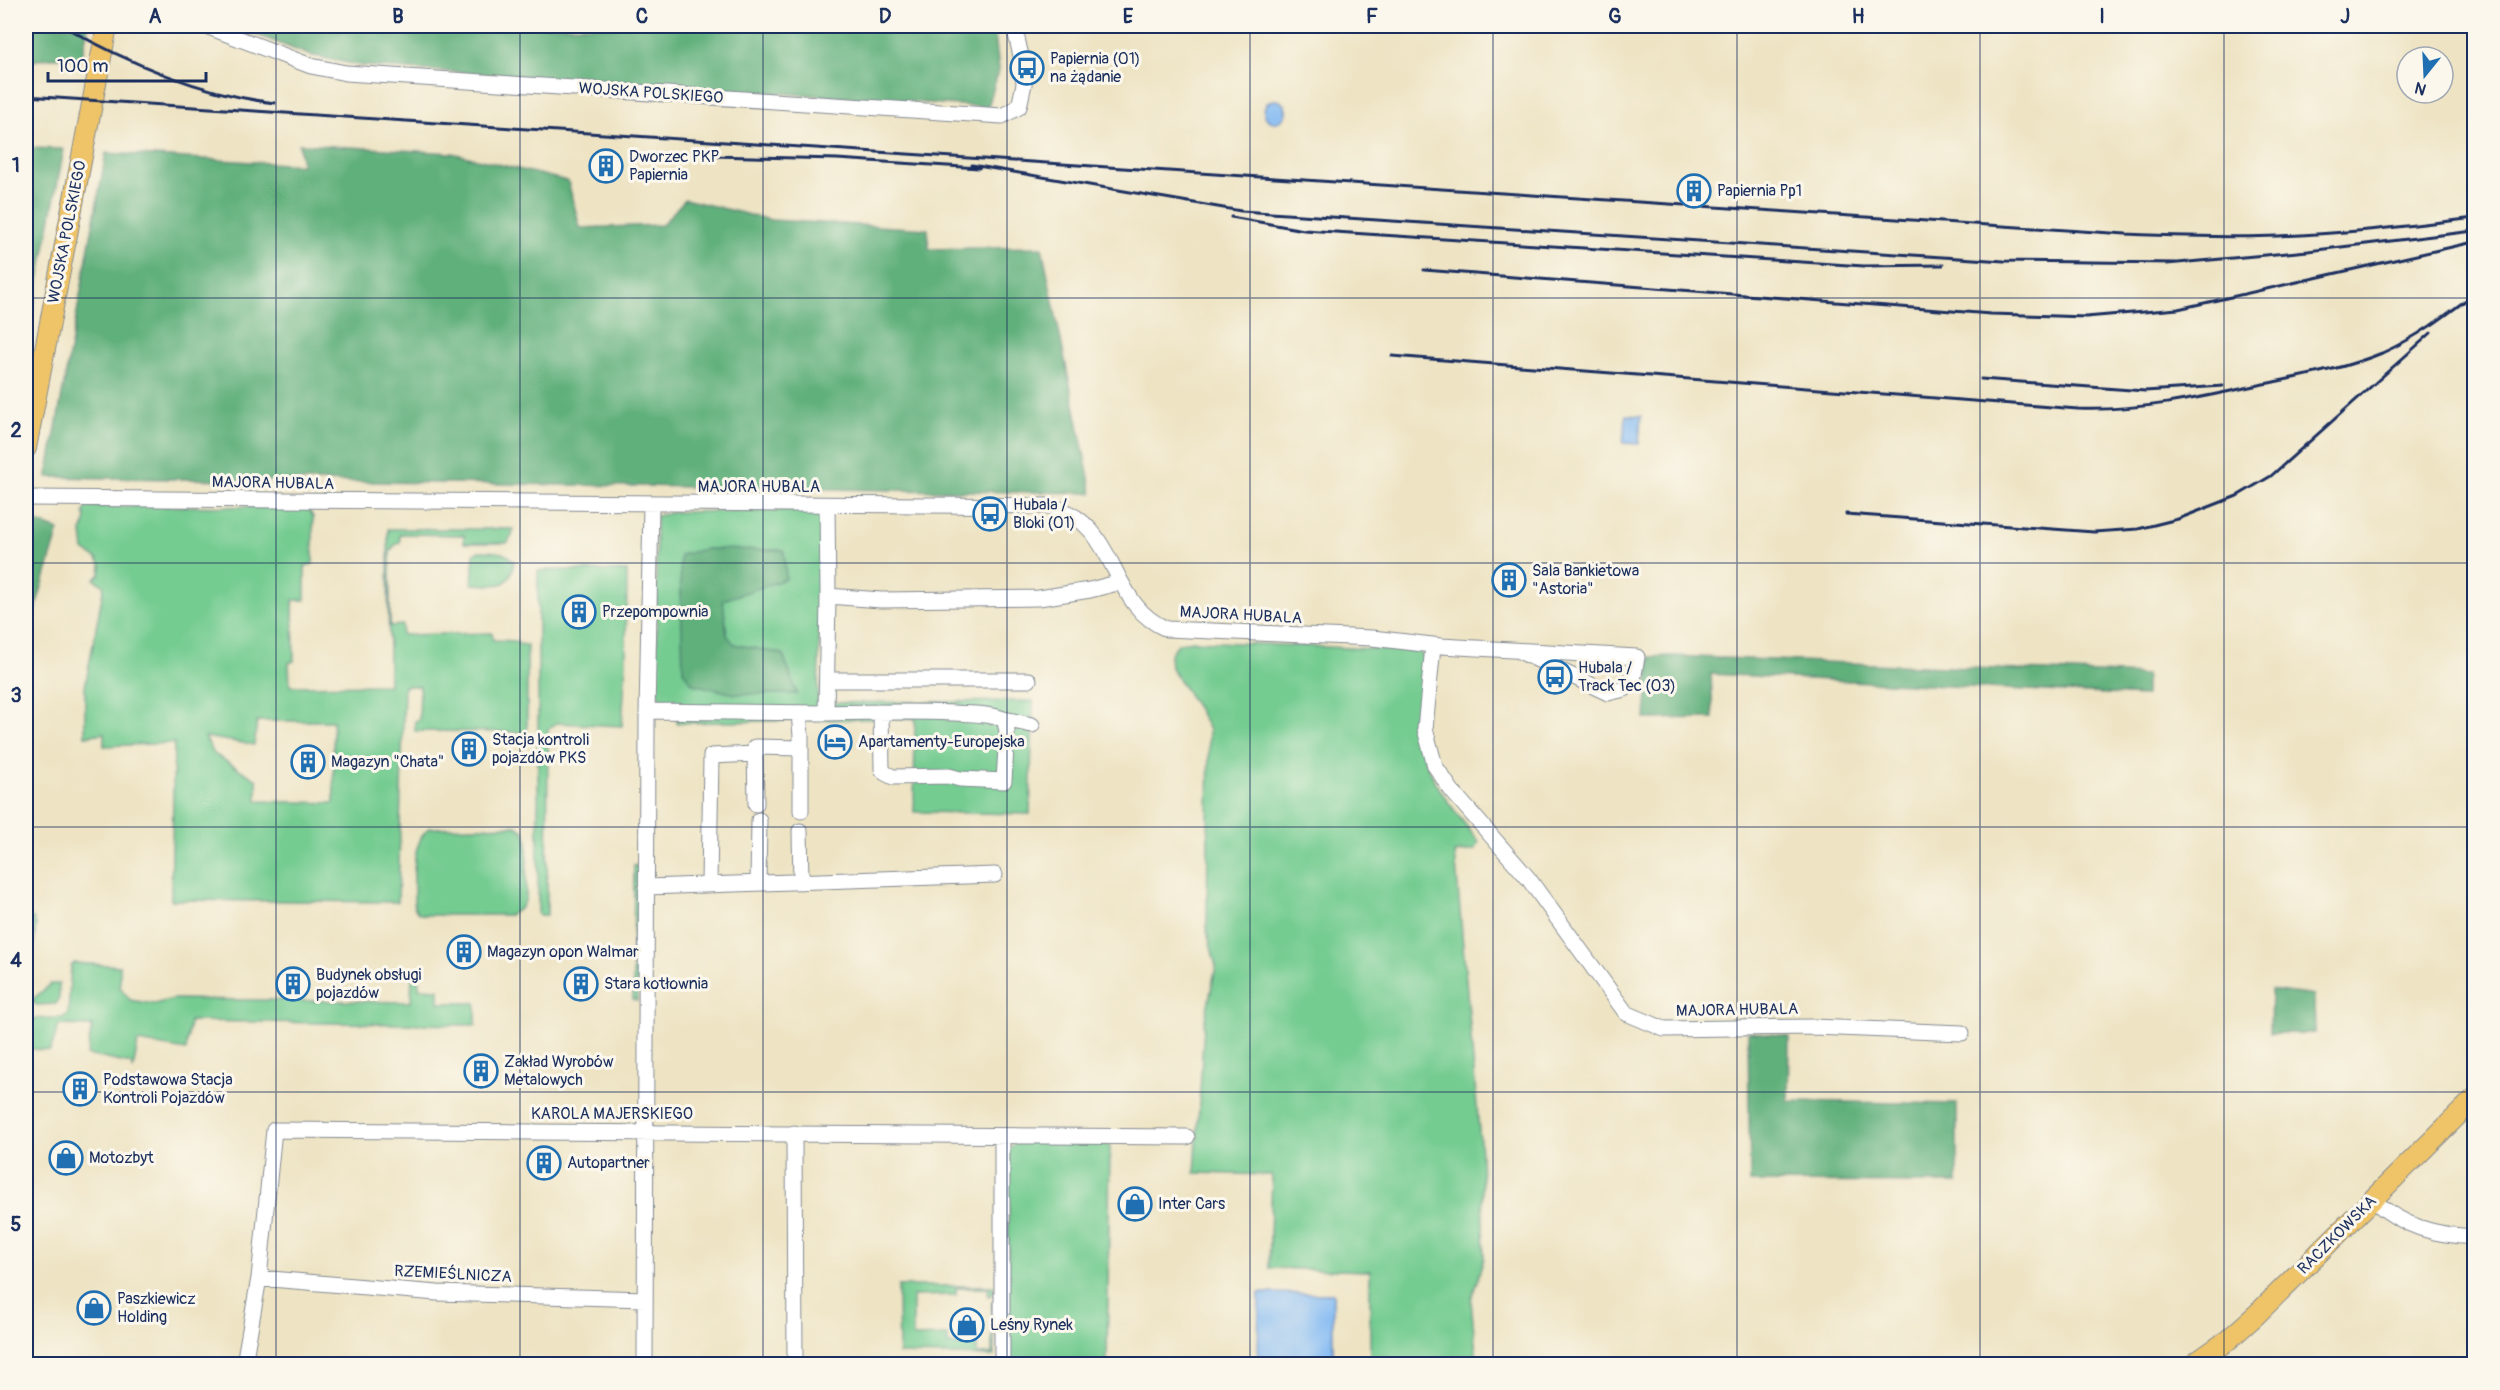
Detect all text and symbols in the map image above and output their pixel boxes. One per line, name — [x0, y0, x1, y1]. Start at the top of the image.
text: A — [149, 4, 162, 29]
text: B — [392, 4, 404, 29]
text: C — [636, 4, 648, 29]
text: D — [879, 4, 892, 29]
text: E — [1123, 4, 1134, 29]
text: F — [1366, 4, 1378, 29]
text: G — [1608, 4, 1622, 29]
text: H — [1852, 4, 1865, 29]
text: I — [2099, 4, 2105, 29]
text: J — [2340, 4, 2350, 29]
scale bar — [48, 45, 206, 83]
north arrow — [2395, 45, 2455, 105]
place label: Papiernia (01) na żądanie — [1050, 49, 1140, 87]
bus stop icon: Papiernia (01) na żądanie — [1009, 50, 1045, 86]
text: 100 m — [57, 55, 109, 78]
text: N — [2412, 77, 2429, 99]
street label: WOJSKA POLSKIEGO — [578, 78, 724, 108]
place label: Dworzec PKP Papiernia — [629, 147, 719, 185]
building icon: Dworzec PKP Papiernia — [588, 148, 624, 184]
text: 1 — [12, 153, 20, 178]
street label: WOJSKA POLSKIEGO — [43, 159, 91, 305]
building icon: Papiernia Pp1 — [1676, 173, 1712, 209]
place label: Papiernia Pp1 — [1717, 181, 1802, 201]
text: 2 — [10, 418, 22, 443]
street label: MAJORA HUBALA — [212, 472, 334, 494]
street label: MAJORA HUBALA — [698, 477, 820, 497]
place label: Hubala / Bloki (01) — [1013, 495, 1075, 533]
bus stop icon: Hubala / Bloki (01) — [972, 496, 1008, 532]
place label: Sala Bankietowa "Astoria" — [1532, 561, 1639, 599]
building icon: Sala Bankietowa "Astoria" — [1491, 562, 1527, 598]
building icon: Przepompownia — [561, 594, 597, 630]
place label: Przepompownia — [602, 602, 708, 622]
street label: MAJORA HUBALA — [1179, 602, 1303, 628]
place label: Hubala / Track Tec (03) — [1578, 658, 1676, 696]
bus stop icon: Hubala / Track Tec (03) — [1537, 659, 1573, 695]
text: 3 — [10, 683, 22, 708]
hotel icon: Apartamenty-Europejska — [817, 724, 853, 760]
place label: Stacja kontroli pojazdów PKS — [492, 730, 589, 768]
building icon: Stacja kontroli pojazdów PKS — [451, 731, 487, 767]
place label: Apartamenty-Europejska — [858, 732, 1025, 752]
building icon: Magazyn "Chata" — [290, 744, 326, 780]
place label: Magazyn "Chata" — [331, 752, 444, 772]
building icon: Magazyn opon Walmar — [446, 934, 482, 970]
place label: Magazyn opon Walmar — [487, 942, 639, 962]
text: 4 — [10, 948, 22, 973]
place label: Budynek obsługi pojazdów — [316, 965, 421, 1003]
building icon: Budynek obsługi pojazdów — [275, 966, 311, 1002]
building icon: Stara kotłownia — [563, 966, 599, 1002]
place label: Stara kotłownia — [604, 974, 708, 994]
street label: MAJORA HUBALA — [1676, 999, 1798, 1021]
place label: Zakład Wyrobów Metalowych — [504, 1052, 614, 1090]
building icon: Zakład Wyrobów Metalowych — [463, 1053, 499, 1089]
place label: Podstawowa Stacja Kontroli Pojazdów — [103, 1070, 233, 1108]
building icon: Podstawowa Stacja Kontroli Pojazdów — [62, 1071, 98, 1107]
street label: KAROLA MAJERSKIEGO — [531, 1104, 693, 1124]
shop icon: Motozbyt — [48, 1140, 84, 1176]
building icon: Autopartner — [526, 1145, 562, 1181]
place label: Motozbyt — [89, 1148, 154, 1168]
place label: Autopartner — [567, 1153, 650, 1173]
shop icon: Inter Cars — [1117, 1186, 1153, 1222]
street label: RACZKOWSKA — [2293, 1191, 2381, 1279]
place label: Inter Cars — [1158, 1194, 1225, 1214]
text: 5 — [11, 1212, 22, 1237]
street label: RZEMIEŚLNICZA — [394, 1261, 512, 1287]
place label: Paszkiewicz Holding — [117, 1289, 196, 1327]
shop icon: Paszkiewicz Holding — [76, 1290, 112, 1326]
shop icon: Leśny Rynek — [949, 1307, 985, 1343]
place label: Leśny Rynek — [990, 1315, 1073, 1335]

